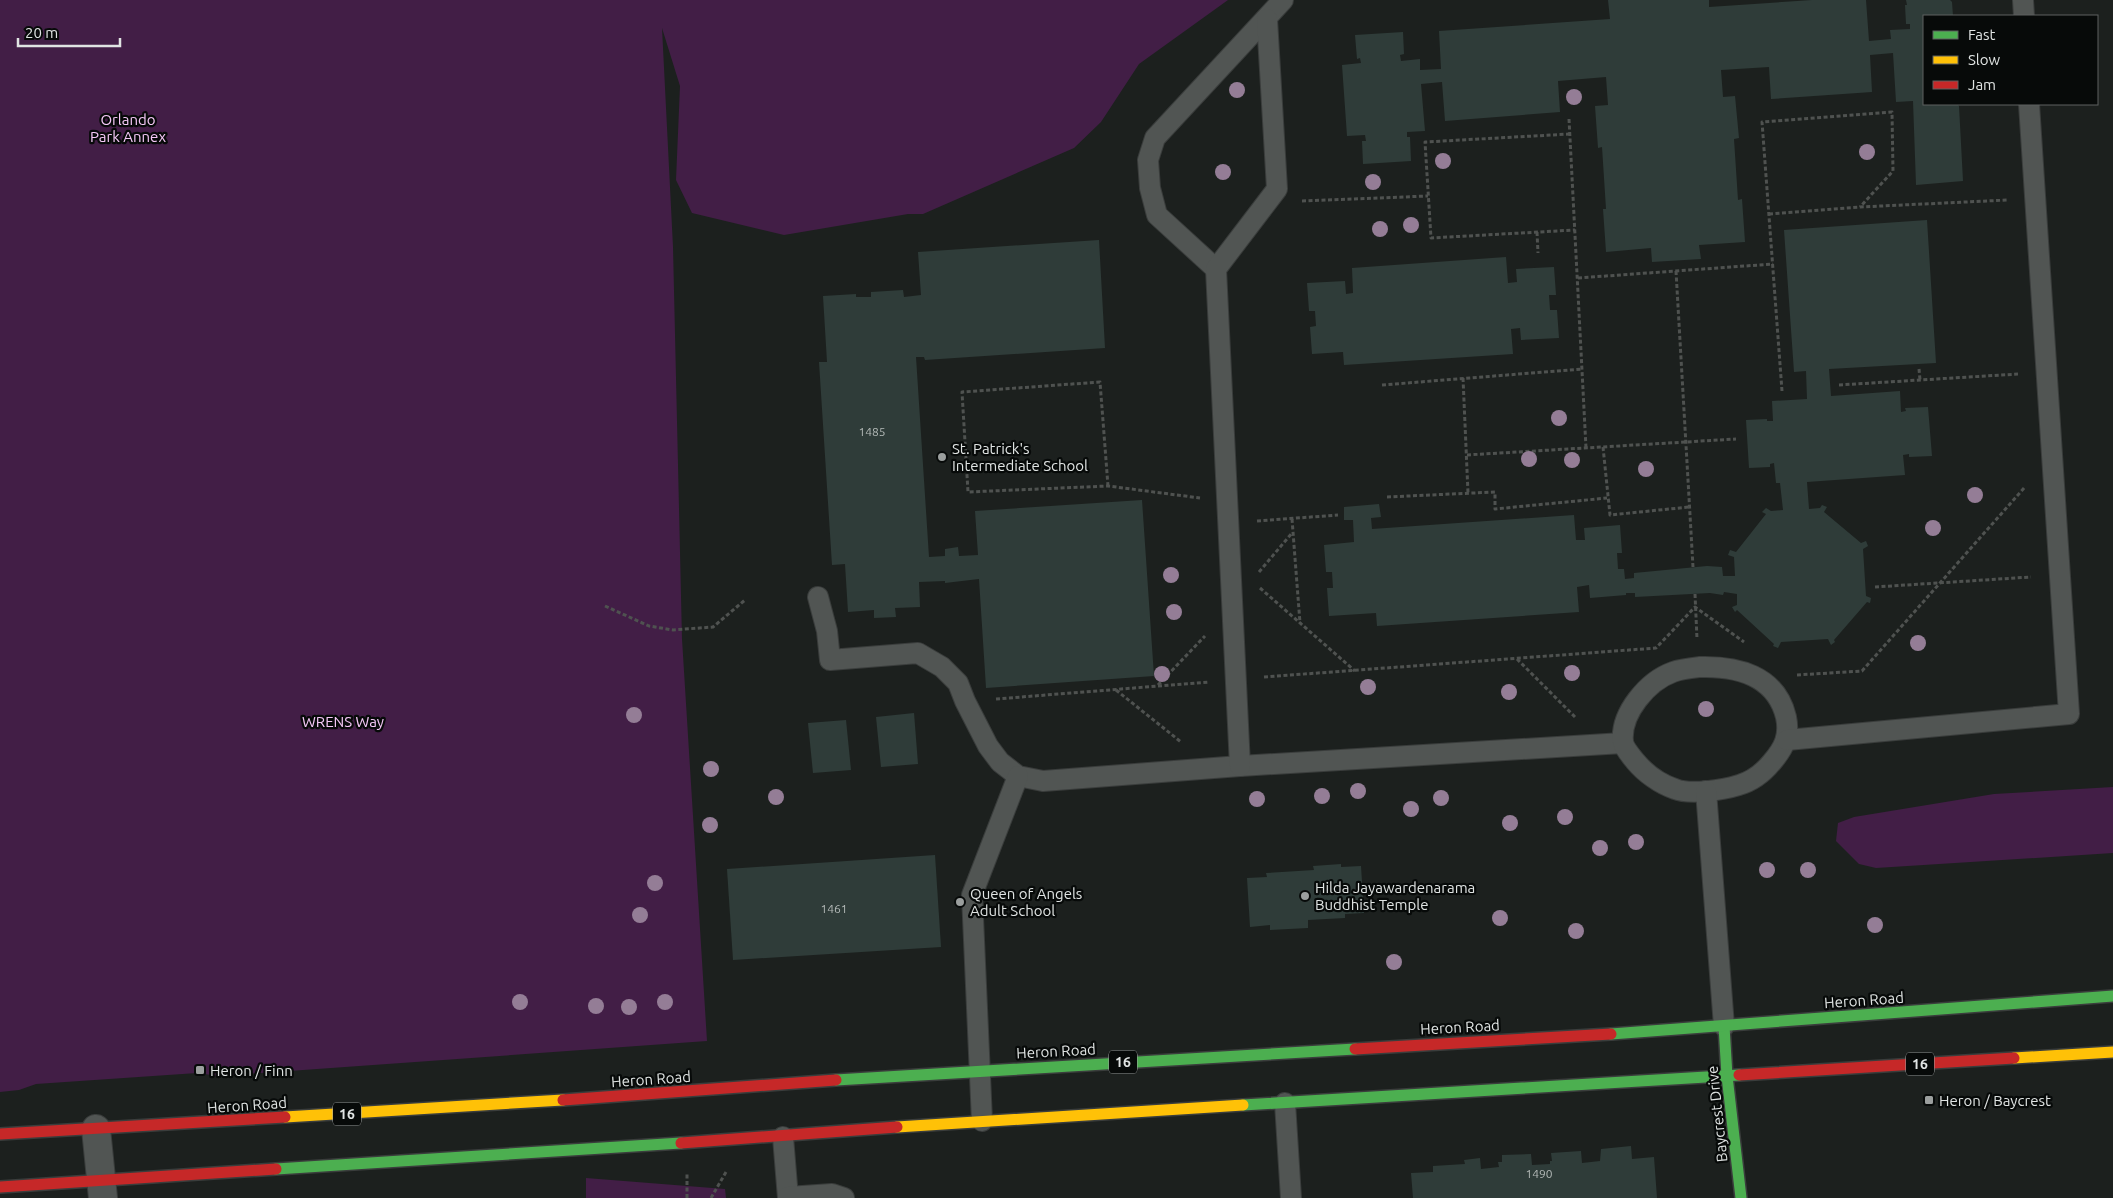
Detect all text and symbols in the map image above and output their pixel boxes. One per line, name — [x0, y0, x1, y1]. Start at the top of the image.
scale bar — [18, 15, 120, 47]
legend — [1923, 15, 2098, 105]
text: 20 m — [25, 24, 58, 41]
text: Fast — [1968, 26, 1996, 43]
text: Slow — [1968, 51, 2001, 68]
text: Jam — [1968, 76, 1996, 93]
park label: Orlando Park Annex — [90, 111, 166, 145]
house number: 1485 — [858, 425, 886, 438]
place label: St. Patrick's Intermediate School — [952, 440, 1088, 474]
marker: St. Patrick's Intermediate School — [936, 451, 948, 463]
park label: WRENS Way — [302, 713, 384, 730]
place label: Hilda Jayawardenarama Buddhist Temple — [1315, 879, 1475, 913]
place label: Queen of Angels Adult School — [970, 885, 1082, 919]
marker: Hilda Jayawardenarama Buddhist Temple — [1299, 890, 1311, 902]
marker: Queen of Angels Adult School — [954, 896, 966, 908]
house number: 1461 — [820, 902, 848, 915]
street label: Heron Road — [1824, 989, 1904, 1011]
street label: Heron Road — [1420, 1016, 1500, 1038]
street label: Heron Road — [1016, 1040, 1096, 1062]
road number: 16 — [1109, 1050, 1137, 1074]
road number: 16 — [1906, 1052, 1934, 1076]
place label: Heron / Finn — [210, 1062, 293, 1079]
marker: Heron / Finn — [194, 1064, 206, 1076]
street label: Baycrest Drive — [1703, 1065, 1731, 1163]
street label: Heron Road — [611, 1068, 691, 1090]
place label: Heron / Baycrest — [1939, 1092, 2051, 1109]
street label: Heron Road — [207, 1094, 287, 1116]
marker: Heron / Baycrest — [1923, 1094, 1935, 1106]
road number: 16 — [333, 1102, 361, 1126]
house number: 1490 — [1525, 1167, 1553, 1180]

